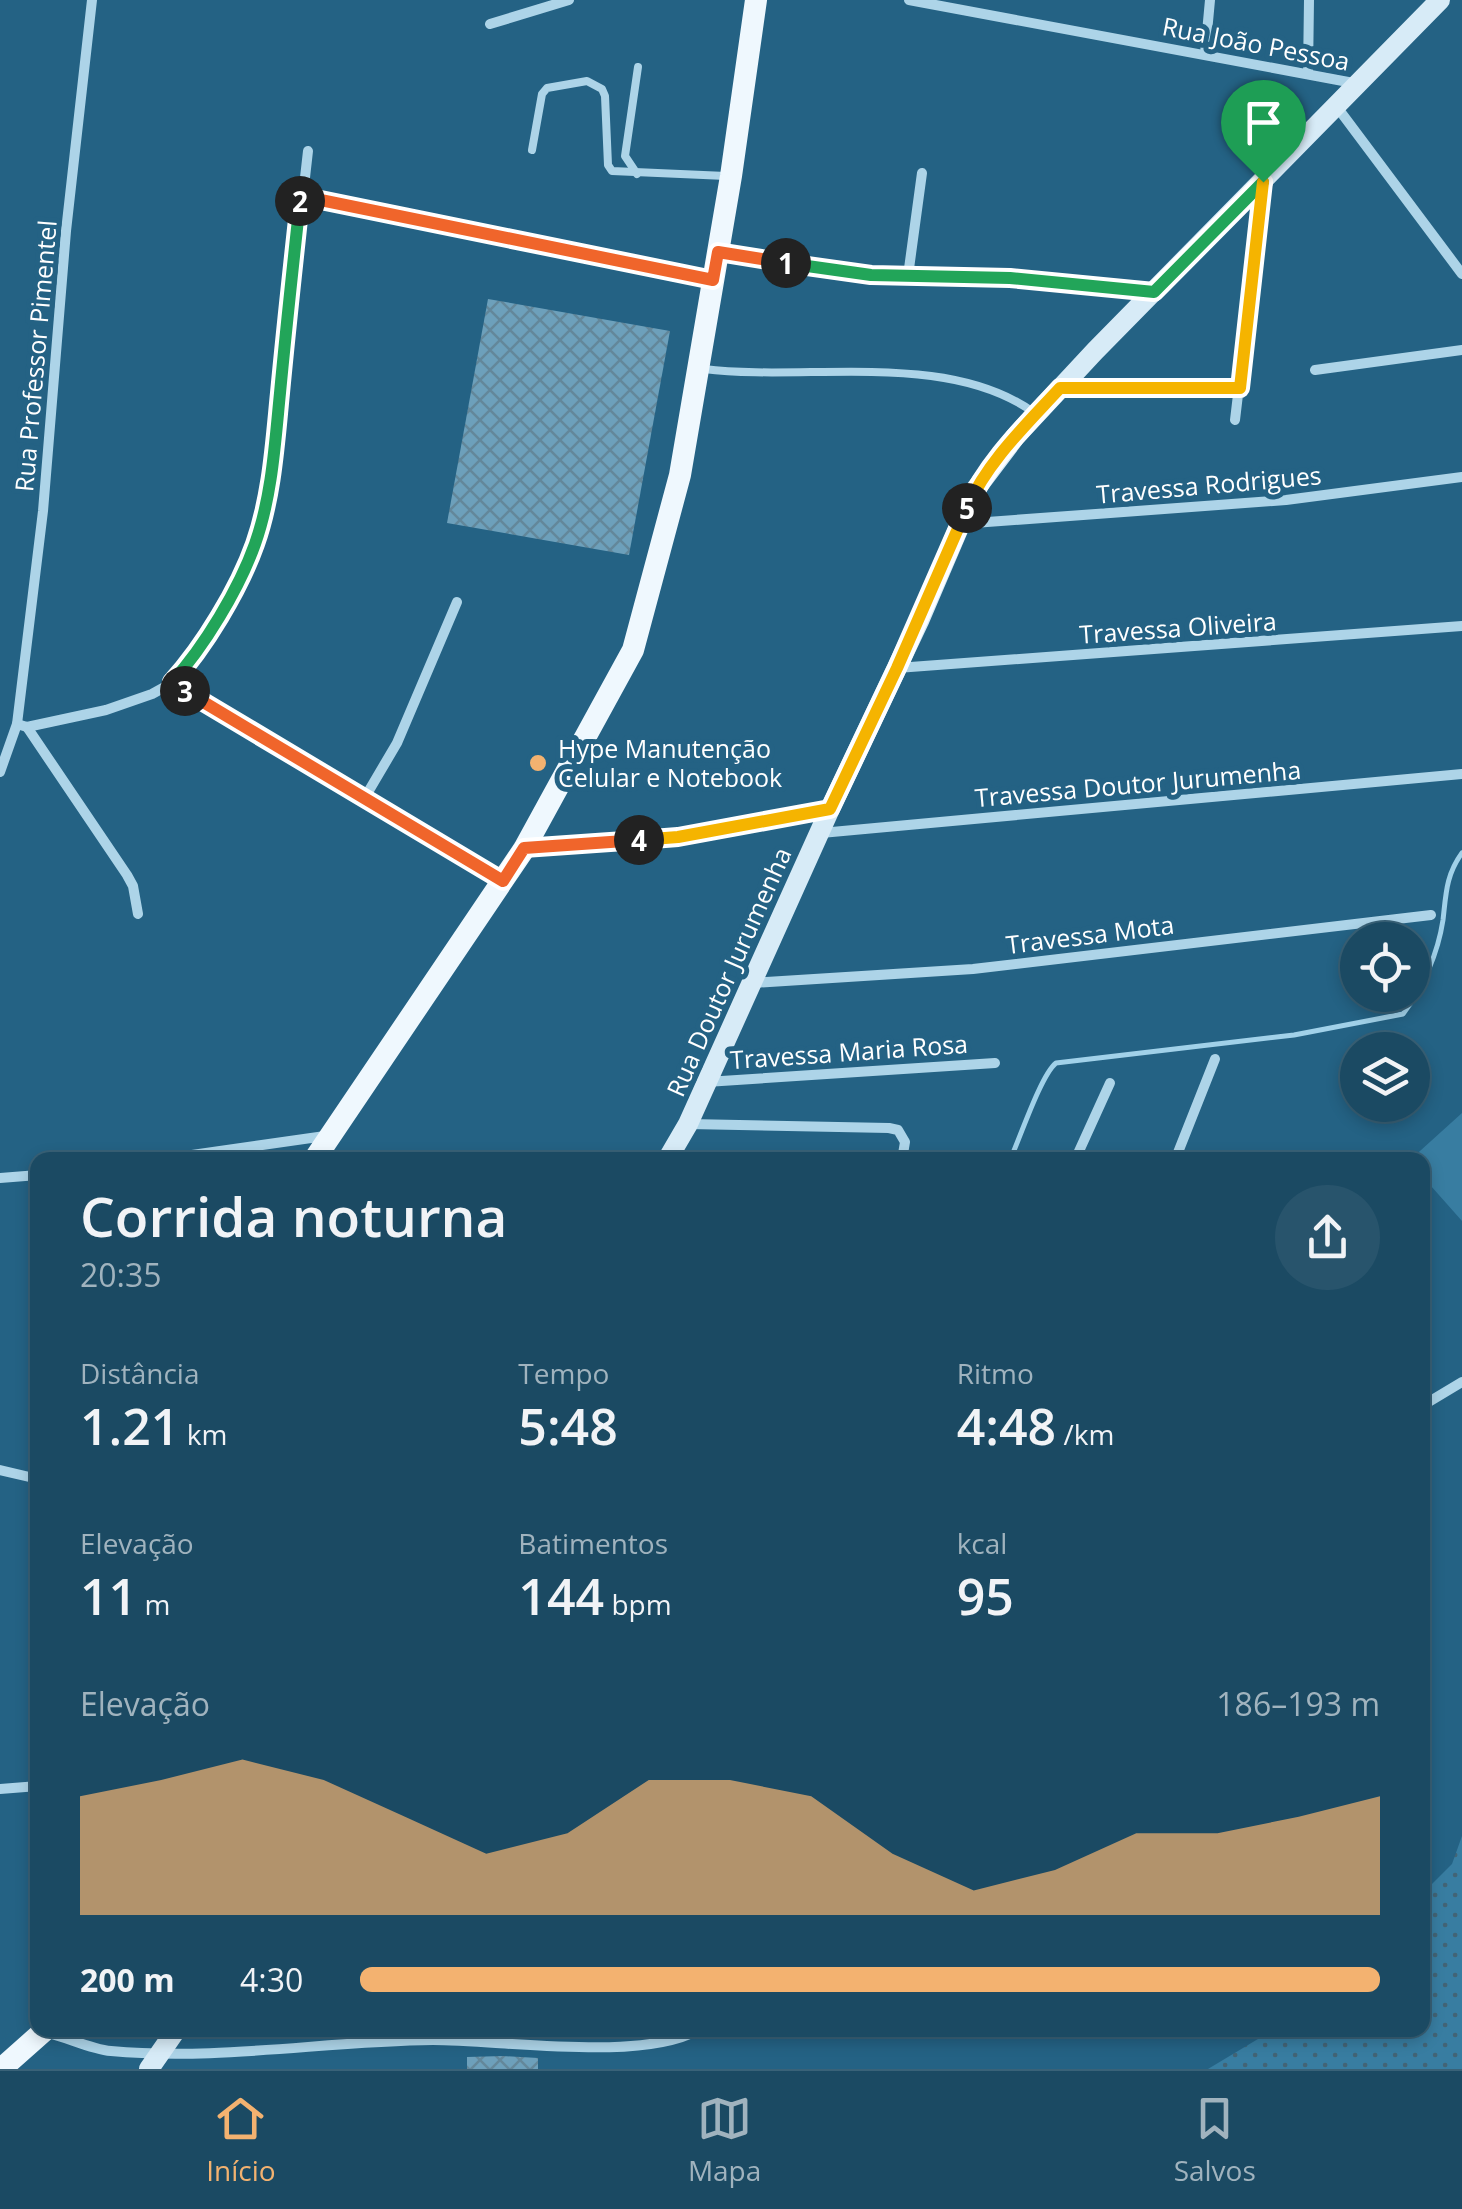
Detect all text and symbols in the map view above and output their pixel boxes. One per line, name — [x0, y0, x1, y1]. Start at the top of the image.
street label: Rua João Pessoa — [1160, 8, 1353, 78]
pin — [1221, 80, 1306, 183]
icon: arrive — [1236, 95, 1291, 150]
pin: 2 — [275, 176, 325, 226]
text: 2 — [292, 182, 308, 220]
street label: Rua Professor Pimentel — [6, 219, 64, 493]
pin: 1 — [761, 238, 811, 288]
text: 1 — [778, 244, 794, 282]
street label: Travessa Rodrigues — [1095, 457, 1323, 511]
pin: 5 — [942, 483, 992, 533]
text: 5 — [959, 489, 975, 527]
street label: Travessa Oliveira — [1078, 603, 1278, 651]
pin: 3 — [160, 666, 210, 716]
text: 3 — [177, 672, 193, 710]
place label: Hype Manutenção Celular e Notebook — [558, 731, 782, 794]
marker: Hype Manutenção Celular e Notebook — [527, 752, 549, 774]
street label: Travessa Doutor Jurumenha — [973, 752, 1302, 814]
pin: 4 — [614, 815, 664, 865]
text: 4 — [631, 821, 647, 859]
street label: Rua Doutor Jurumenha — [658, 842, 798, 1102]
street label: Travessa Mota — [1004, 907, 1176, 961]
map controls — [1340, 922, 1430, 1122]
button: locate — [1340, 922, 1430, 1012]
street label: Travessa Maria Rosa — [729, 1026, 969, 1076]
button: layers — [1340, 1032, 1430, 1122]
text: Corrida noturna — [80, 1178, 507, 1253]
button: share — [1275, 1185, 1380, 1290]
text: 20:35 — [80, 1253, 162, 1296]
text: Distância — [80, 1354, 199, 1392]
text: Tempo — [518, 1354, 609, 1392]
text: Ritmo — [957, 1354, 1034, 1392]
text: 1.21 — [80, 1392, 179, 1460]
text: 5:48 — [518, 1392, 618, 1460]
text: 4:48 — [957, 1392, 1056, 1460]
text: km — [179, 1415, 227, 1453]
text: /km — [1056, 1415, 1114, 1453]
text: Elevação — [80, 1524, 194, 1562]
text: Batimentos — [518, 1524, 668, 1562]
text: kcal — [957, 1524, 1007, 1562]
text: 11 — [80, 1562, 137, 1630]
text: 144 — [518, 1562, 604, 1630]
text: 95 — [957, 1562, 1014, 1630]
text: m — [137, 1585, 170, 1623]
text: bpm — [604, 1585, 672, 1623]
text: Elevação — [80, 1682, 210, 1725]
text: 186–193 m — [1216, 1682, 1380, 1725]
text: 200 m — [80, 1958, 175, 2001]
text: 4:30 — [240, 1958, 303, 2001]
tab: Início — [206, 2091, 276, 2189]
tab: Mapa — [688, 2091, 761, 2189]
tab: Salvos — [1174, 2091, 1256, 2189]

